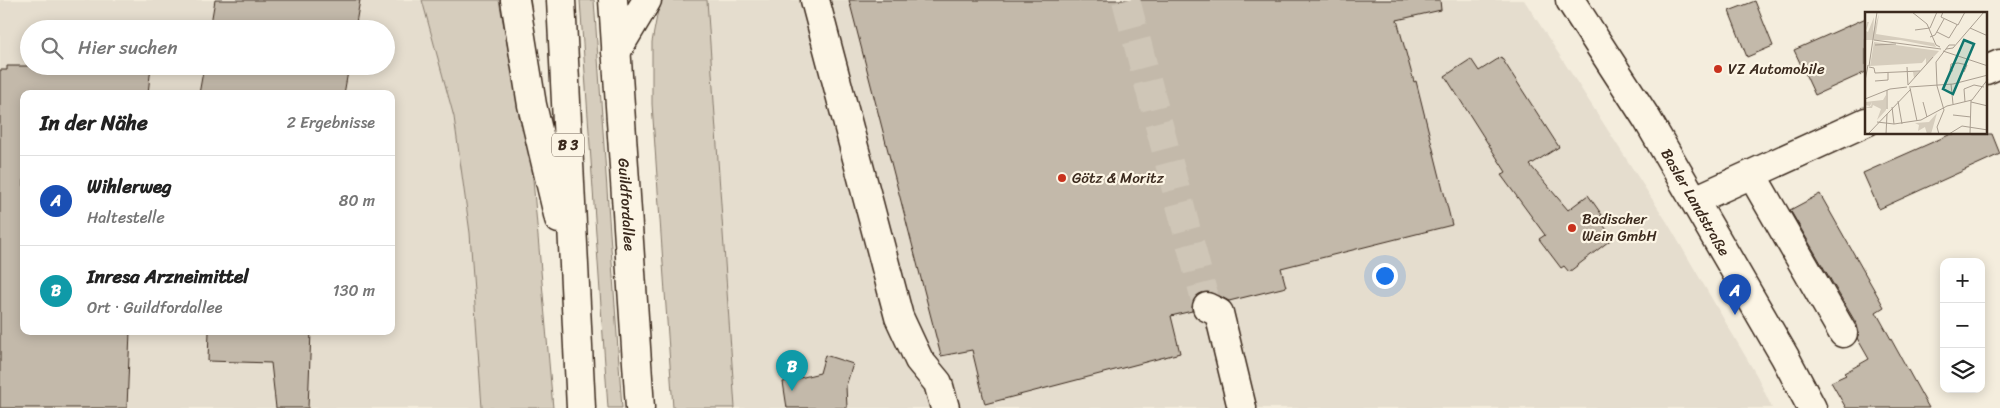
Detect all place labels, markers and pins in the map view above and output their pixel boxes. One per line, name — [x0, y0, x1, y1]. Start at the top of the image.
place label: VZ Automobile — [1728, 56, 1825, 82]
marker: VZ Automobile — [1712, 63, 1724, 75]
place label: Götz & Moritz — [1072, 165, 1165, 191]
marker: Götz & Moritz — [1056, 172, 1068, 184]
place label: Badischer Wein GmbH — [1582, 206, 1657, 249]
marker: Badischer Wein GmbH — [1566, 222, 1578, 234]
pin: A — [1719, 274, 1751, 315]
pin: B — [776, 350, 808, 391]

